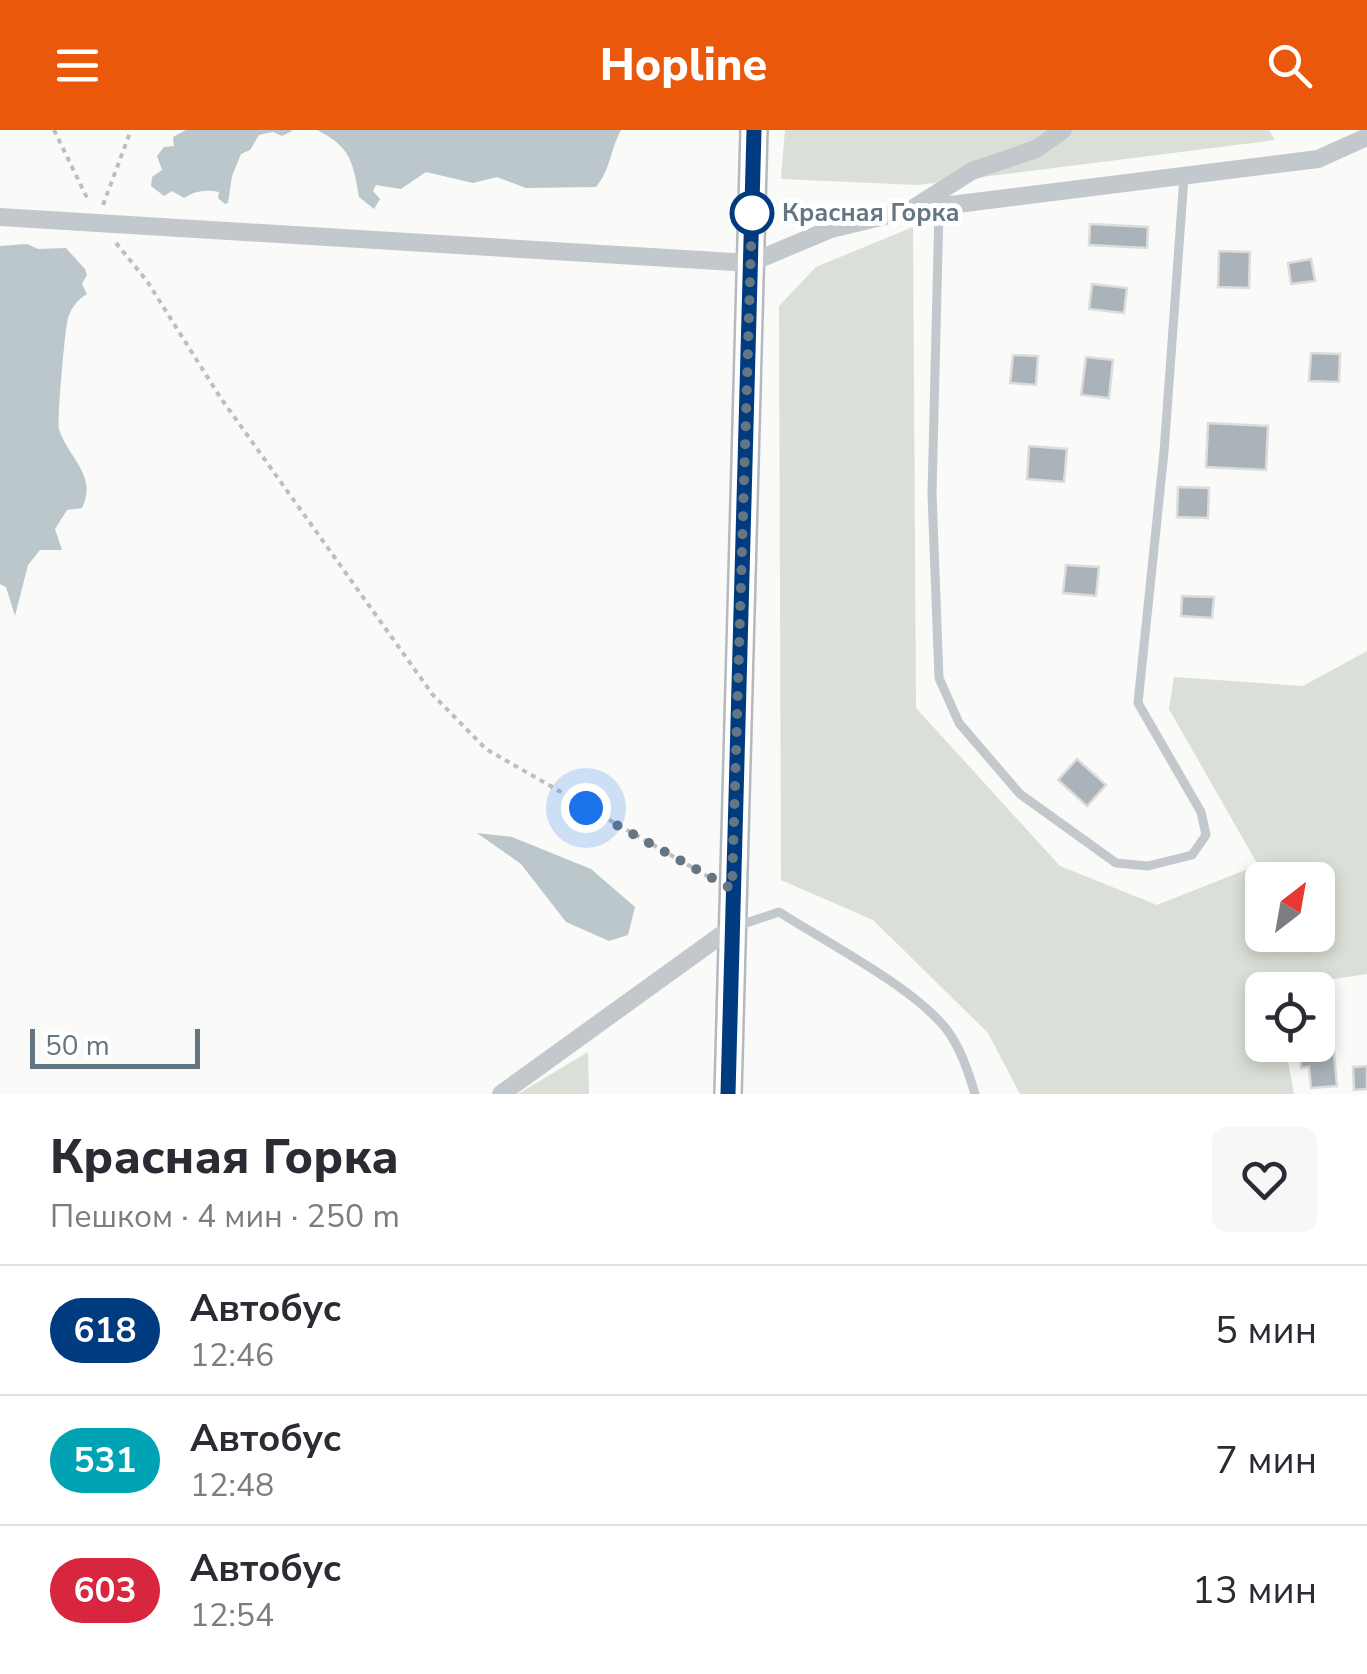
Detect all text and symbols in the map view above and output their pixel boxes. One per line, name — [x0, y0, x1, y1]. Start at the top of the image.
text: Hopline — [600, 35, 767, 96]
icon: menu — [50, 38, 105, 93]
icon: search — [1262, 38, 1317, 93]
marker: Красная Горка — [731, 192, 773, 234]
place label: Красная Горка — [782, 196, 959, 230]
your location — [561, 783, 611, 833]
north arrow — [1245, 862, 1335, 952]
map controls — [1245, 862, 1335, 1062]
button: locate — [1245, 972, 1335, 1062]
scale bar — [30, 1024, 200, 1068]
text: 50 m — [45, 1027, 110, 1065]
text: Красная Горка — [50, 1124, 399, 1190]
button: heart — [1212, 1127, 1317, 1232]
text: Пешком · 4 мин · 250 m — [50, 1195, 400, 1238]
text: Автобус — [190, 1283, 341, 1334]
text: 5 мин — [1215, 1305, 1317, 1356]
text: 618 — [73, 1307, 137, 1354]
text: 12:46 — [190, 1334, 274, 1377]
text: Автобус — [190, 1413, 341, 1464]
text: 7 мин — [1215, 1435, 1317, 1486]
text: 531 — [73, 1437, 137, 1484]
text: 12:48 — [190, 1464, 274, 1507]
text: Автобус — [190, 1543, 341, 1594]
text: 13 мин — [1192, 1565, 1317, 1616]
text: 603 — [73, 1567, 137, 1614]
text: 12:54 — [190, 1594, 274, 1637]

